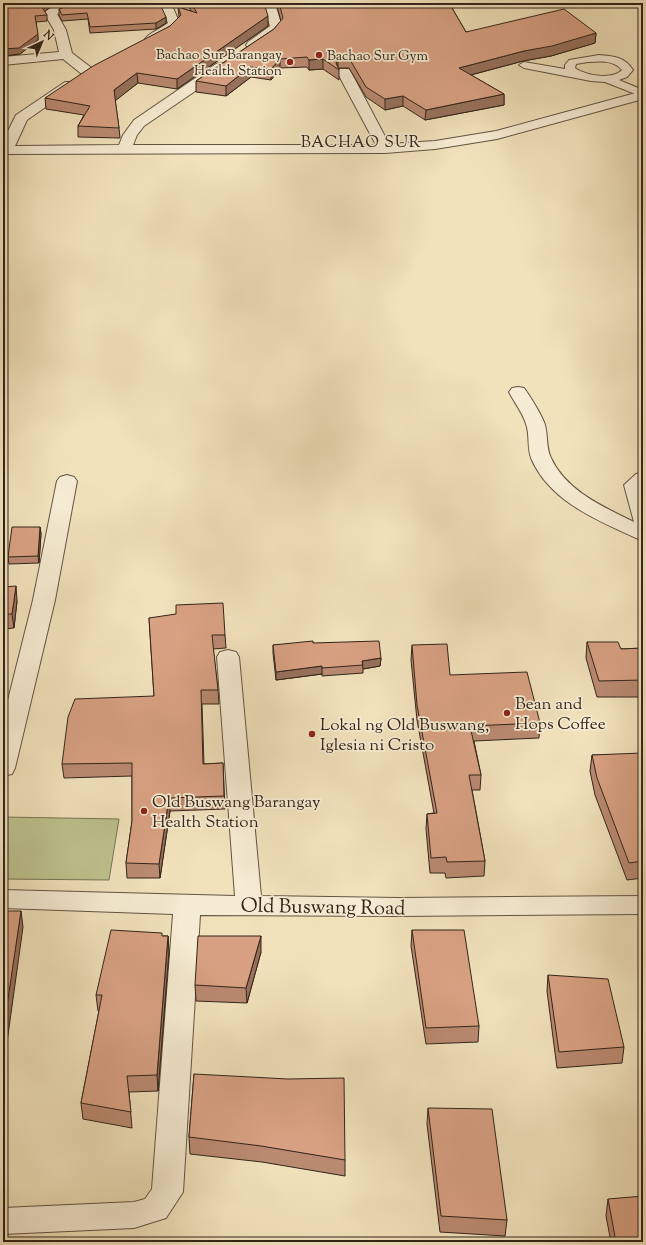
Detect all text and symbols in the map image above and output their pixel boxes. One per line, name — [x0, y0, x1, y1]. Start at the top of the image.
north arrow — [22, 22, 62, 62]
text: N — [39, 26, 57, 44]
place label: Bachao Sur Barangay Health Station — [156, 46, 282, 82]
place label: Bachao Sur Gym — [327, 47, 429, 67]
marker: Bachao Sur Gym — [314, 50, 324, 60]
marker: Bachao Sur Barangay Health Station — [285, 57, 295, 67]
district label: BACHAO SUR — [301, 132, 421, 155]
place label: Bean and Hops Coffee — [515, 693, 606, 737]
marker: Bean and Hops Coffee — [502, 708, 512, 718]
place label: Lokal ng Old Buswang, Iglesia ni Cristo — [320, 714, 489, 758]
marker: Lokal ng Old Buswang, Iglesia ni Cristo — [307, 729, 317, 739]
place label: Old Buswang Barangay Health Station — [152, 791, 321, 835]
marker: Old Buswang Barangay Health Station — [139, 806, 149, 816]
street label: Old Buswang Road — [240, 893, 406, 924]

